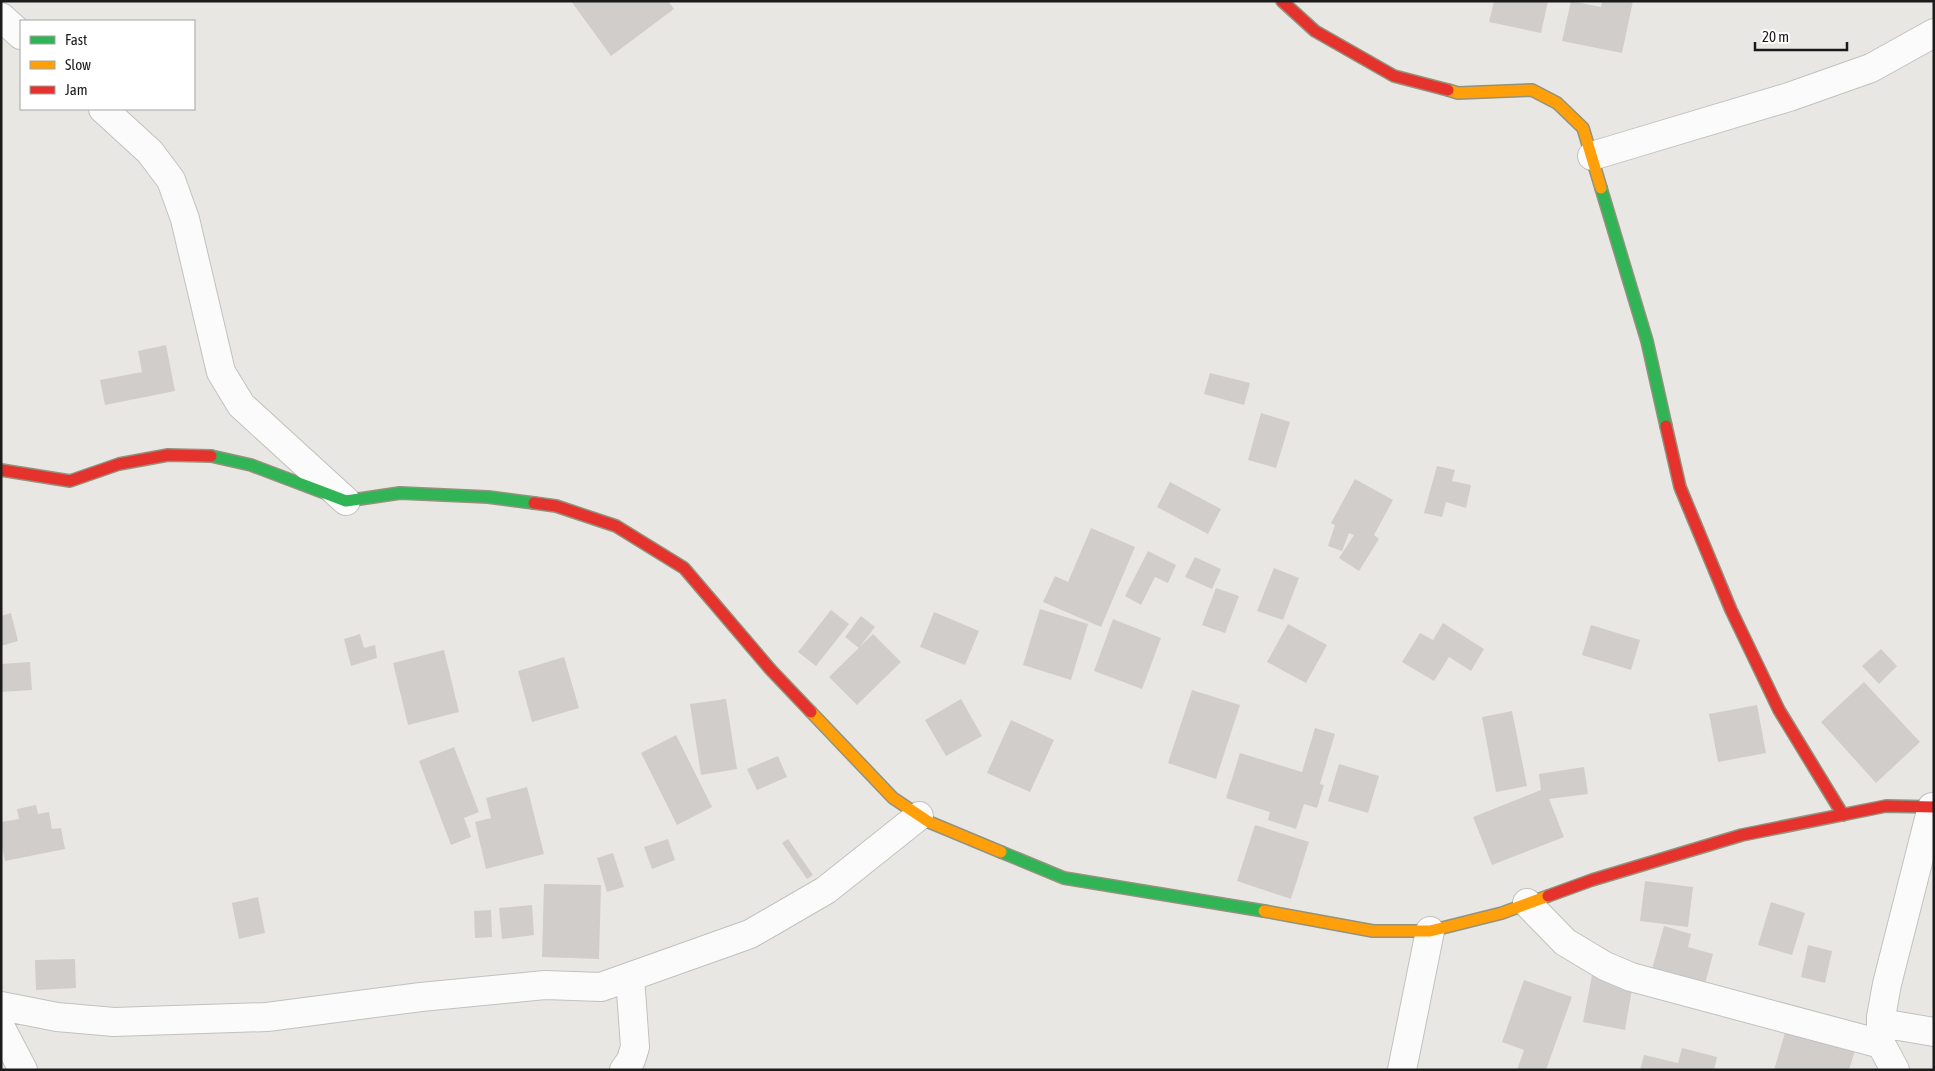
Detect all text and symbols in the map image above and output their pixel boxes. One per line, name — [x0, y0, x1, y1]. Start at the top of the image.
legend — [20, 20, 195, 110]
scale bar — [1755, 20, 1848, 52]
text: 20 m — [1762, 28, 1789, 45]
text: Fast — [65, 31, 87, 48]
text: Slow — [65, 56, 91, 73]
text: Jam — [65, 81, 88, 98]

